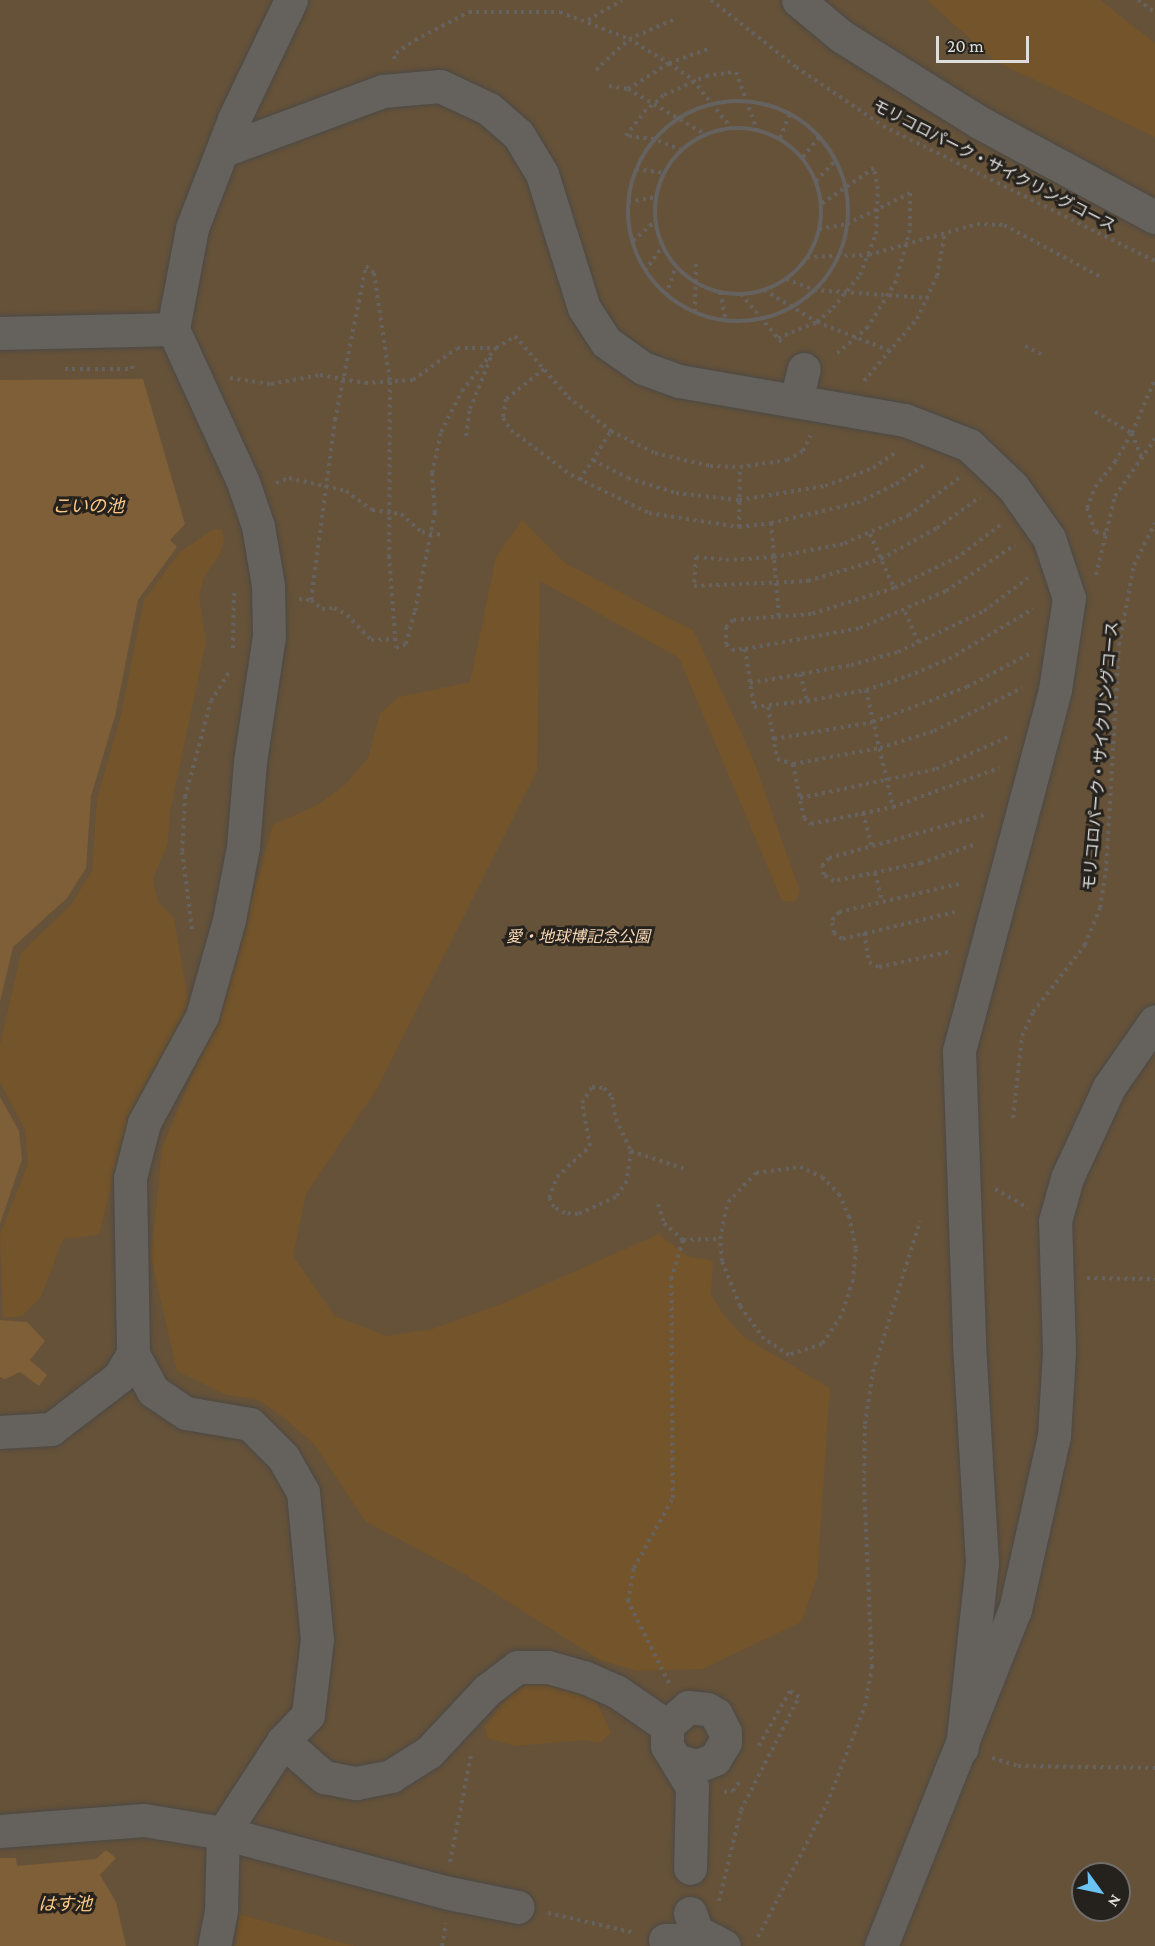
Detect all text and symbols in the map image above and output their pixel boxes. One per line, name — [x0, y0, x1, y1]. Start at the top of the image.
scale bar — [939, 24, 1032, 62]
text: 20 m — [947, 36, 984, 56]
street label: モリコロパーク・サイクリングコース — [869, 96, 1119, 236]
water label: こいの池 — [52, 495, 124, 517]
street label: モリコロパーク・サイクリングコース — [1080, 620, 1122, 892]
park label: 愛・地球博記念公園 — [506, 927, 650, 947]
north arrow — [1071, 1862, 1131, 1922]
text: N — [1105, 1892, 1125, 1910]
water label: はす池 — [38, 1893, 92, 1915]

